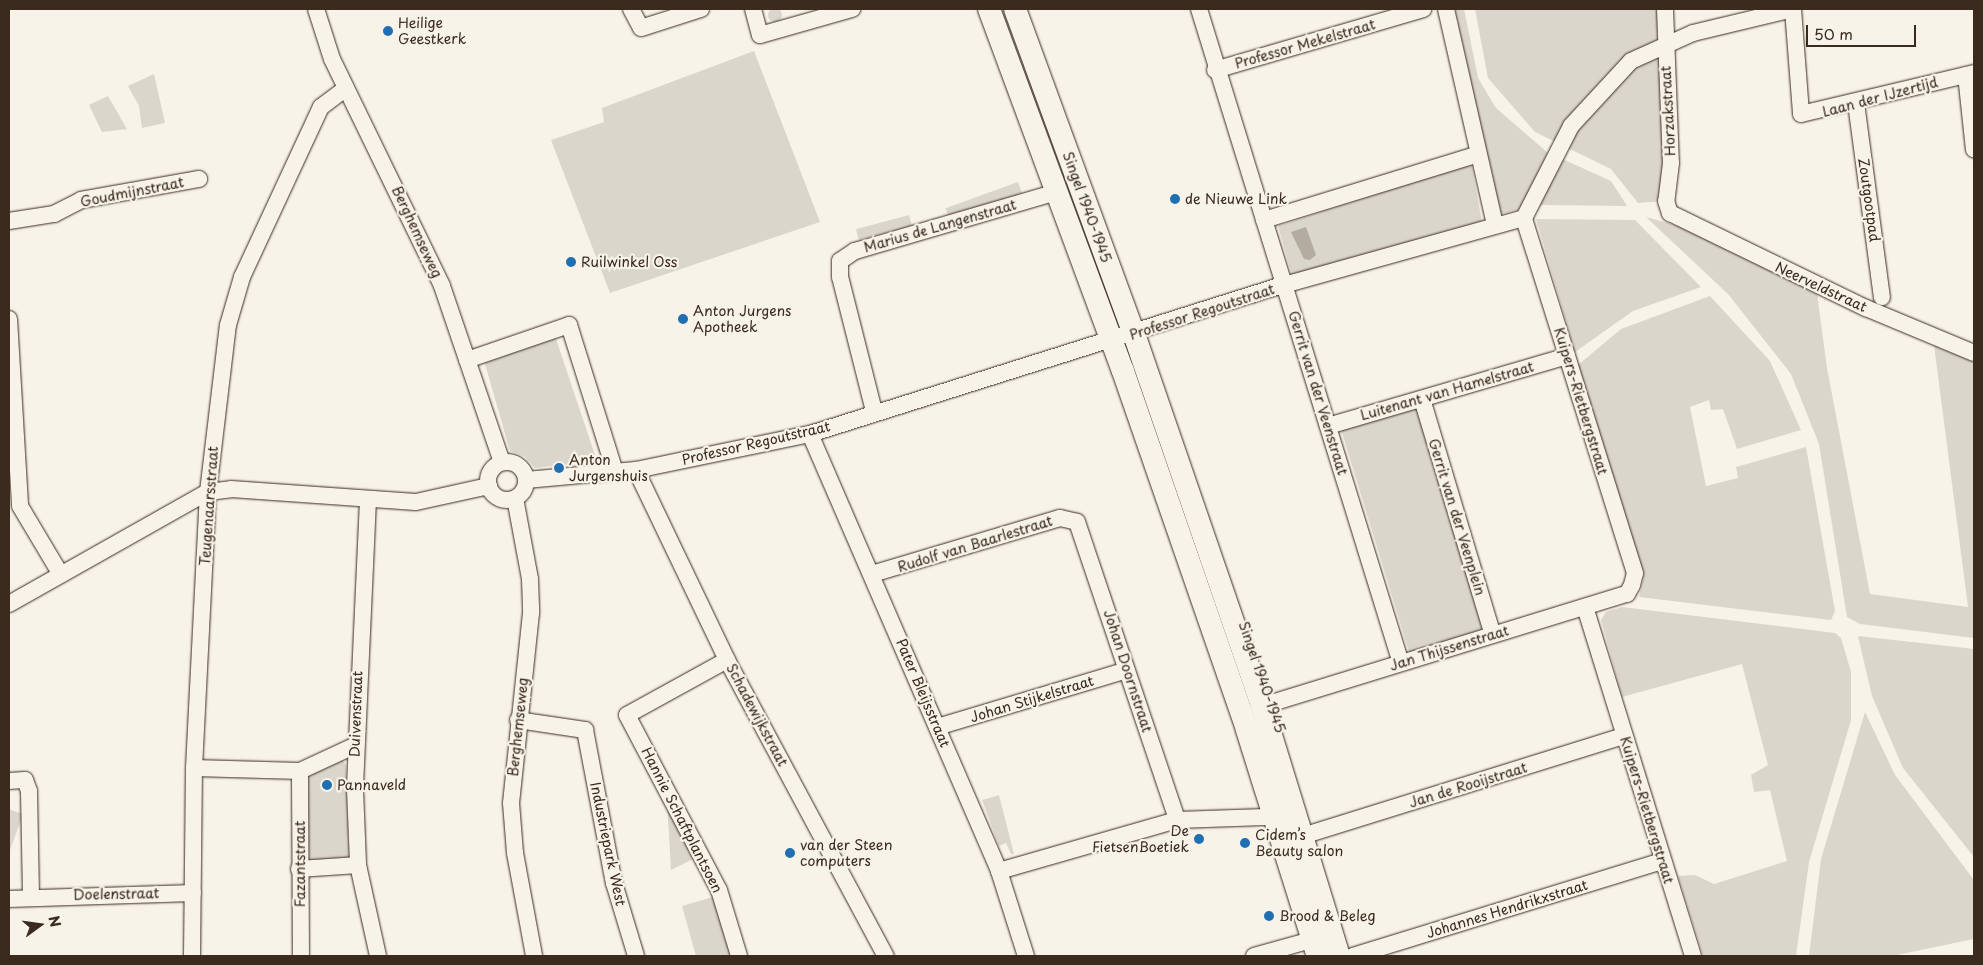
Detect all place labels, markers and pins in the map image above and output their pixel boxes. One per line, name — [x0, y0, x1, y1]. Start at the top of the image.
place label: Heilige Geestkerk — [398, 15, 466, 48]
marker: Heilige Geestkerk — [382, 25, 394, 37]
place label: de Nieuwe Link — [1185, 191, 1288, 207]
marker: de Nieuwe Link — [1169, 193, 1181, 205]
place label: Ruilwinkel Oss — [581, 254, 678, 270]
marker: Ruilwinkel Oss — [565, 256, 577, 268]
place label: Anton Jurgens Apotheek — [693, 303, 791, 336]
marker: Anton Jurgens Apotheek — [677, 313, 689, 325]
place label: Anton Jurgenshuis — [569, 452, 648, 484]
marker: Anton Jurgenshuis — [553, 462, 565, 474]
place label: Pannaveld — [337, 777, 406, 793]
marker: Pannaveld — [321, 779, 333, 791]
place label: De FietsenBoetiek — [1092, 823, 1189, 856]
place label: Cidem’s Beauty salon — [1255, 827, 1344, 860]
marker: De FietsenBoetiek — [1193, 833, 1205, 845]
place label: van der Steen computers — [800, 837, 893, 870]
marker: Cidem’s Beauty salon — [1239, 837, 1251, 849]
marker: van der Steen computers — [784, 847, 796, 859]
place label: Brood & Beleg — [1279, 908, 1377, 924]
marker: Brood & Beleg — [1263, 910, 1275, 922]

